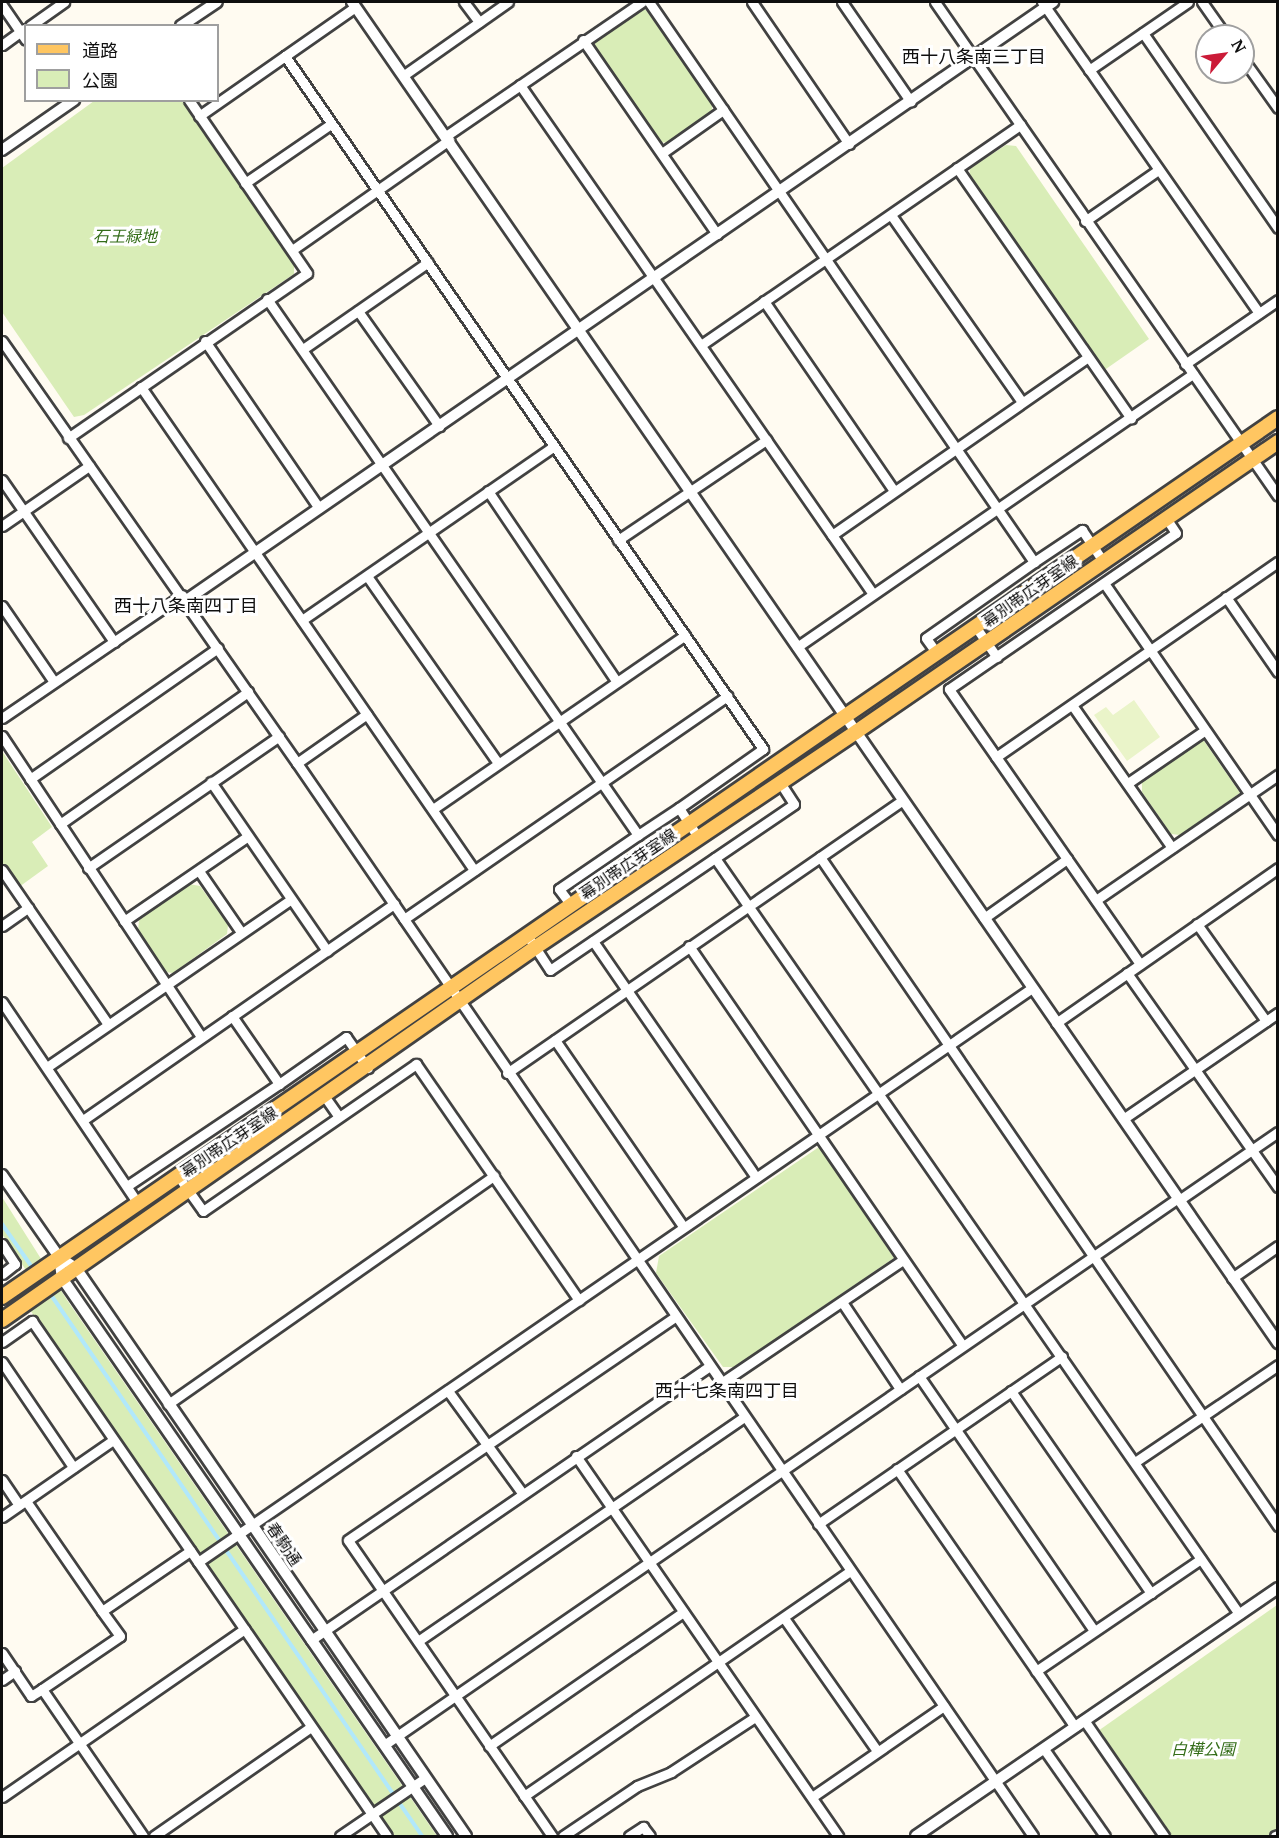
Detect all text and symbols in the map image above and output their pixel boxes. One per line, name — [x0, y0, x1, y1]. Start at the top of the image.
legend — [24, 24, 219, 102]
north arrow — [1195, 24, 1255, 84]
text: N — [1226, 36, 1252, 57]
text: 道路 — [82, 38, 118, 62]
district label: 西十八条南三丁目 — [902, 45, 1046, 67]
text: 公園 — [82, 68, 118, 92]
park label: 石王緑地 — [93, 226, 157, 246]
street label: 幕別帯広芽室線 — [979, 551, 1081, 631]
district label: 西十八条南四丁目 — [114, 594, 258, 616]
street label: 幕別帯広芽室線 — [576, 825, 680, 903]
street label: 幕別帯広芽室線 — [177, 1103, 281, 1181]
district label: 西十七条南四丁目 — [655, 1379, 799, 1401]
street label: 春駒通 — [263, 1519, 305, 1569]
park label: 白樺公園 — [1171, 1739, 1235, 1759]

